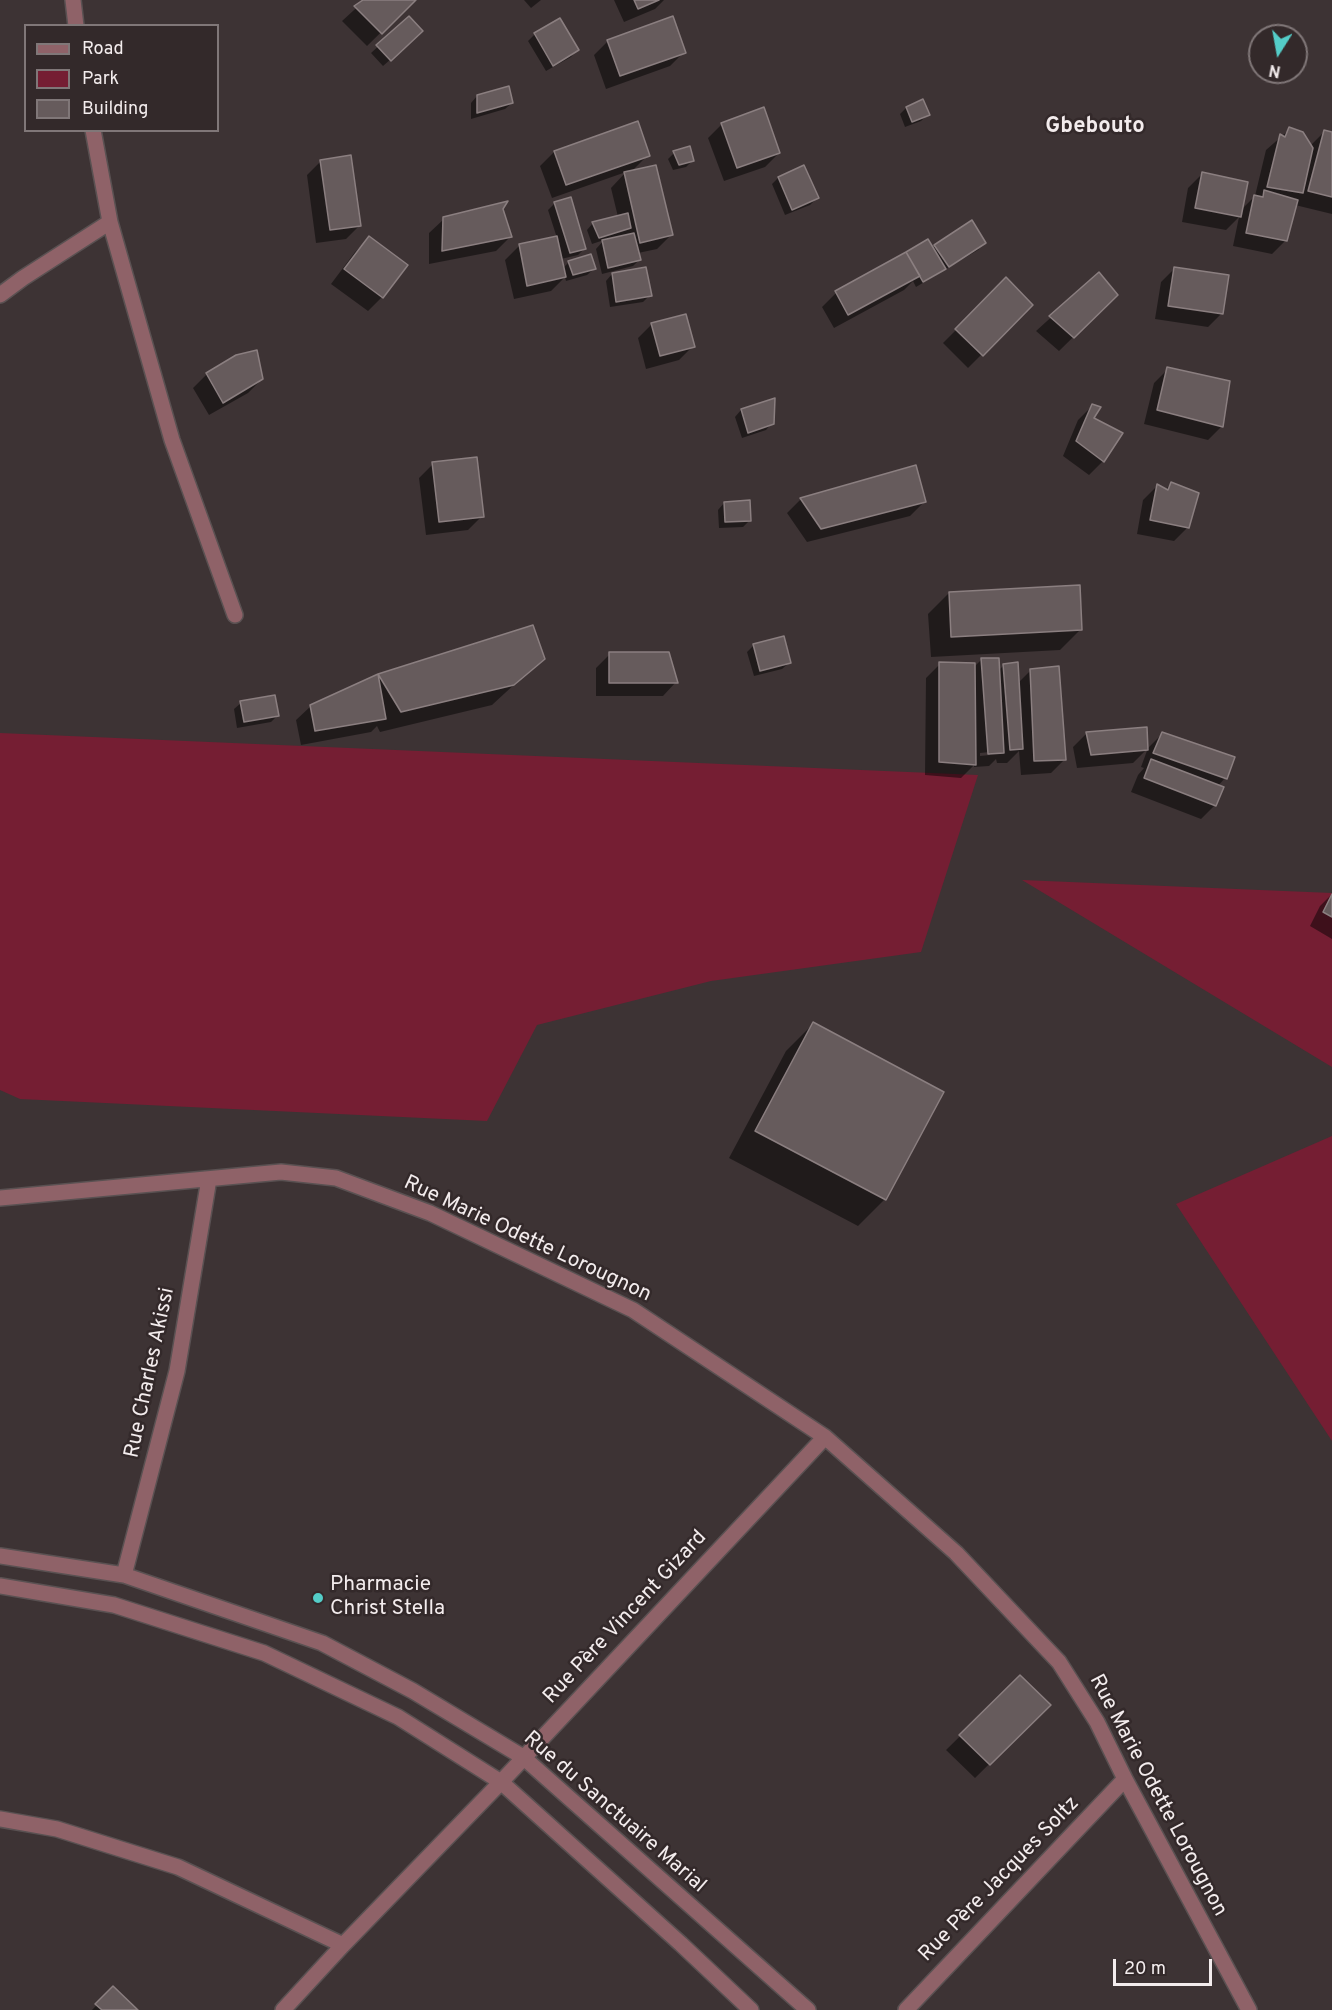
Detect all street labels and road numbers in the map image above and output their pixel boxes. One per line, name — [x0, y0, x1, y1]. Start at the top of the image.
street label: Rue Marie Odette Lorougnon — [399, 1171, 655, 1309]
street label: Rue Charles Akissi — [121, 1285, 181, 1461]
street label: Rue Père Vincent Gizard — [539, 1526, 713, 1710]
street label: Rue Marie Odette Lorougnon — [1082, 1671, 1232, 1921]
street label: Rue du Sanctuaire Marial — [518, 1727, 710, 1899]
street label: Rue Père Jacques Soltz — [915, 1792, 1085, 1968]

